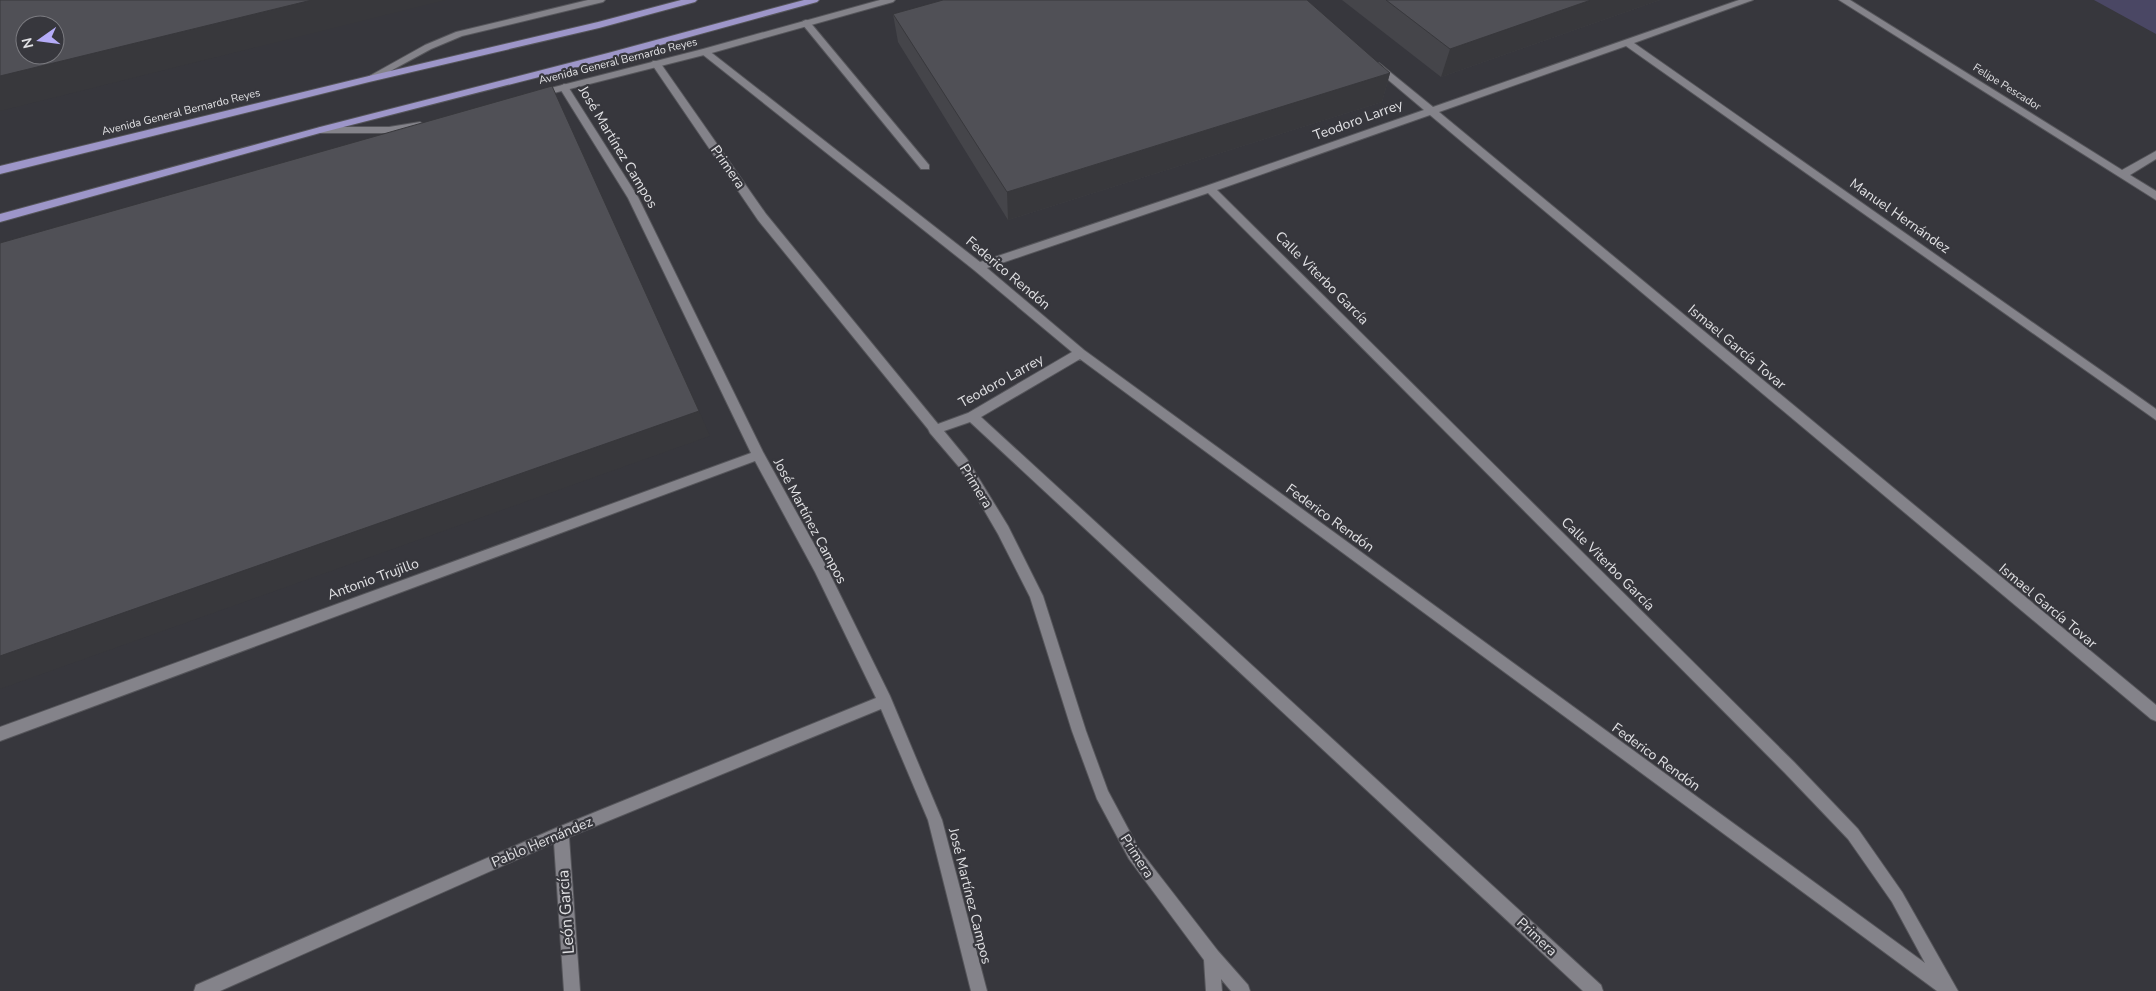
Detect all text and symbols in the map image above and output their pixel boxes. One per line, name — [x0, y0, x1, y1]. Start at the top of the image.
north arrow — [15, 15, 65, 65]
street label: Avenida General Bernardo Reyes — [537, 34, 699, 88]
text: N — [17, 36, 38, 50]
street label: Felipe Pescador — [1970, 60, 2044, 114]
street label: José Martínez Campos — [573, 81, 662, 212]
street label: Avenida General Bernardo Reyes — [100, 85, 262, 139]
street label: Teodoro Larrey — [1310, 95, 1406, 145]
street label: Primera — [706, 142, 750, 192]
street label: Manuel Hernández — [1846, 174, 1955, 258]
street label: Calle Viterbo García — [1271, 227, 1373, 329]
street label: Federico Rendón — [962, 232, 1054, 314]
street label: Ismael García Tovar — [1684, 300, 1790, 394]
street label: Teodoro Larrey — [955, 349, 1048, 412]
street label: José Martínez Campos — [768, 454, 851, 587]
street label: Primera — [955, 460, 997, 512]
street label: Federico Rendón — [1282, 479, 1378, 557]
street label: Calle Viterbo García — [1557, 513, 1659, 615]
street label: Antonio Trujillo — [325, 554, 422, 604]
street label: Ismael García Tovar — [1995, 559, 2101, 653]
street label: Federico Rendón — [1608, 718, 1704, 796]
street label: Pablo Hernández — [489, 812, 596, 872]
street label: José Martínez Campos — [944, 825, 996, 966]
street label: Primera — [1116, 830, 1158, 882]
street label: León García — [552, 869, 580, 955]
street label: Primera — [1513, 913, 1561, 961]

